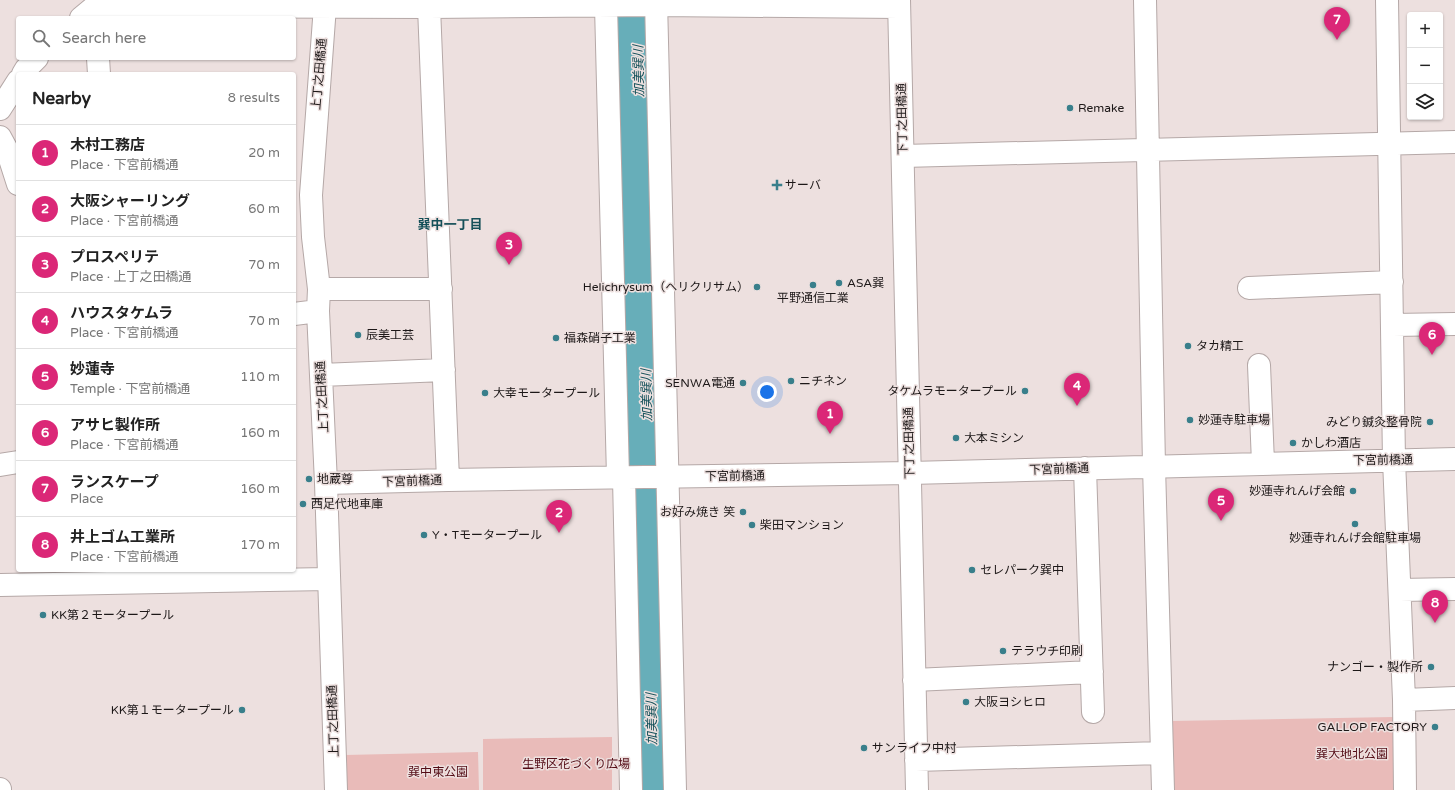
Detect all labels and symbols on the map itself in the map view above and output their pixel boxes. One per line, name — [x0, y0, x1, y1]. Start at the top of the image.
pin: 7 — [1324, 7, 1350, 40]
street label: 上丁之田橋通 — [309, 38, 329, 110]
water label: 加美巽川 — [631, 43, 647, 97]
street label: 下丁之田橋通 — [894, 83, 910, 155]
place label: Remake — [1078, 101, 1125, 115]
marker: Remake — [1065, 103, 1075, 113]
place label: サーバ — [785, 178, 821, 192]
marker: サーバ — [772, 180, 782, 190]
district label: 巽中一丁目 — [417, 217, 483, 233]
pin: 3 — [496, 232, 522, 265]
place label: ASA巽 — [847, 276, 884, 290]
marker: ASA巽 — [834, 278, 844, 288]
place label: Helichrysum（ヘリクリサム） — [583, 280, 749, 294]
marker: 平野通信工業 — [808, 280, 818, 290]
marker: Helichrysum（ヘリクリサム） — [752, 282, 762, 292]
place label: 平野通信工業 — [777, 291, 849, 305]
pin: 6 — [1419, 322, 1445, 355]
place label: 辰美工芸 — [366, 328, 414, 342]
marker: 辰美工芸 — [353, 330, 363, 340]
place label: 福森硝子工業 — [564, 331, 636, 345]
marker: 福森硝子工業 — [551, 333, 561, 343]
place label: タカ精工 — [1196, 339, 1244, 353]
marker: タカ精工 — [1183, 341, 1193, 351]
street label: 上丁之田橋通 — [313, 361, 331, 433]
water label: 加美巽川 — [639, 367, 655, 421]
pin: 4 — [1064, 373, 1090, 406]
place label: ニチネン — [799, 374, 847, 388]
place label: SENWA電通 — [665, 376, 735, 390]
marker: ニチネン — [786, 376, 796, 386]
marker: SENWA電通 — [738, 378, 748, 388]
your location — [757, 382, 777, 402]
place label: タケムラモータープール — [887, 384, 1017, 398]
place label: 大幸モータープール — [493, 386, 600, 400]
marker: タケムラモータープール — [1020, 386, 1030, 396]
marker: 大幸モータープール — [480, 388, 490, 398]
pin: 1 — [817, 401, 843, 434]
street label: 下丁之田橋通 — [901, 407, 917, 479]
place label: 妙蓮寺駐車場 — [1198, 413, 1270, 427]
marker: 妙蓮寺駐車場 — [1185, 415, 1195, 425]
place label: みどり鍼灸整骨院 — [1326, 415, 1422, 429]
marker: みどり鍼灸整骨院 — [1425, 417, 1435, 427]
place label: 大本ミシン — [964, 431, 1024, 445]
marker: 大本ミシン — [951, 433, 961, 443]
place label: かしわ酒店 — [1301, 436, 1361, 450]
marker: かしわ酒店 — [1288, 438, 1298, 448]
street label: 下宮前橋通 — [1353, 452, 1413, 468]
street label: 下宮前橋通 — [1029, 461, 1089, 477]
street label: 下宮前橋通 — [705, 468, 765, 484]
place label: 地蔵尊 — [317, 472, 353, 486]
street label: 下宮前橋通 — [382, 473, 442, 489]
marker: 地蔵尊 — [304, 474, 314, 484]
place label: 妙蓮寺れんげ会館 — [1249, 484, 1345, 498]
marker: 妙蓮寺れんげ会館 — [1348, 486, 1358, 496]
pin: 5 — [1208, 488, 1234, 521]
place label: 西足代地車庫 — [311, 497, 383, 511]
marker: 西足代地車庫 — [298, 499, 308, 509]
pin: 2 — [546, 500, 572, 533]
place label: お好み焼き 笑 — [660, 505, 735, 519]
marker: お好み焼き 笑 — [738, 507, 748, 517]
place label: 柴田マンション — [760, 518, 844, 532]
marker: 妙蓮寺れんげ会館駐車場 — [1350, 519, 1360, 529]
marker: 柴田マンション — [747, 520, 757, 530]
place label: Y・Tモータープール — [432, 528, 542, 542]
marker: Y・Tモータープール — [419, 530, 429, 540]
place label: 妙蓮寺れんげ会館駐車場 — [1289, 531, 1421, 545]
place label: セレパーク巽中 — [980, 563, 1064, 577]
marker: セレパーク巽中 — [967, 565, 977, 575]
pin: 8 — [1422, 590, 1448, 623]
place label: KK第２モータープール — [51, 608, 174, 622]
marker: KK第２モータープール — [38, 610, 48, 620]
place label: テラウチ印刷 — [1011, 644, 1083, 658]
marker: テラウチ印刷 — [998, 646, 1008, 656]
place label: ナンゴー・製作所 — [1327, 660, 1423, 674]
marker: ナンゴー・製作所 — [1426, 662, 1436, 672]
street label: 上丁之田橋通 — [325, 685, 341, 757]
water label: 加美巽川 — [644, 691, 660, 745]
place label: 大阪ヨシヒロ — [974, 695, 1046, 709]
marker: 大阪ヨシヒロ — [961, 697, 971, 707]
place label: KK第１モータープール — [111, 703, 234, 717]
marker: KK第１モータープール — [237, 705, 247, 715]
place label: GALLOP FACTORY — [1317, 720, 1427, 734]
marker: GALLOP FACTORY — [1430, 722, 1440, 732]
place label: サンライフ中村 — [872, 741, 957, 755]
marker: サンライフ中村 — [859, 743, 869, 753]
park label: 巽大地北公園 — [1316, 747, 1388, 761]
park label: 生野区花づくり広場 — [522, 757, 630, 771]
park label: 巽中東公園 — [408, 765, 468, 779]

